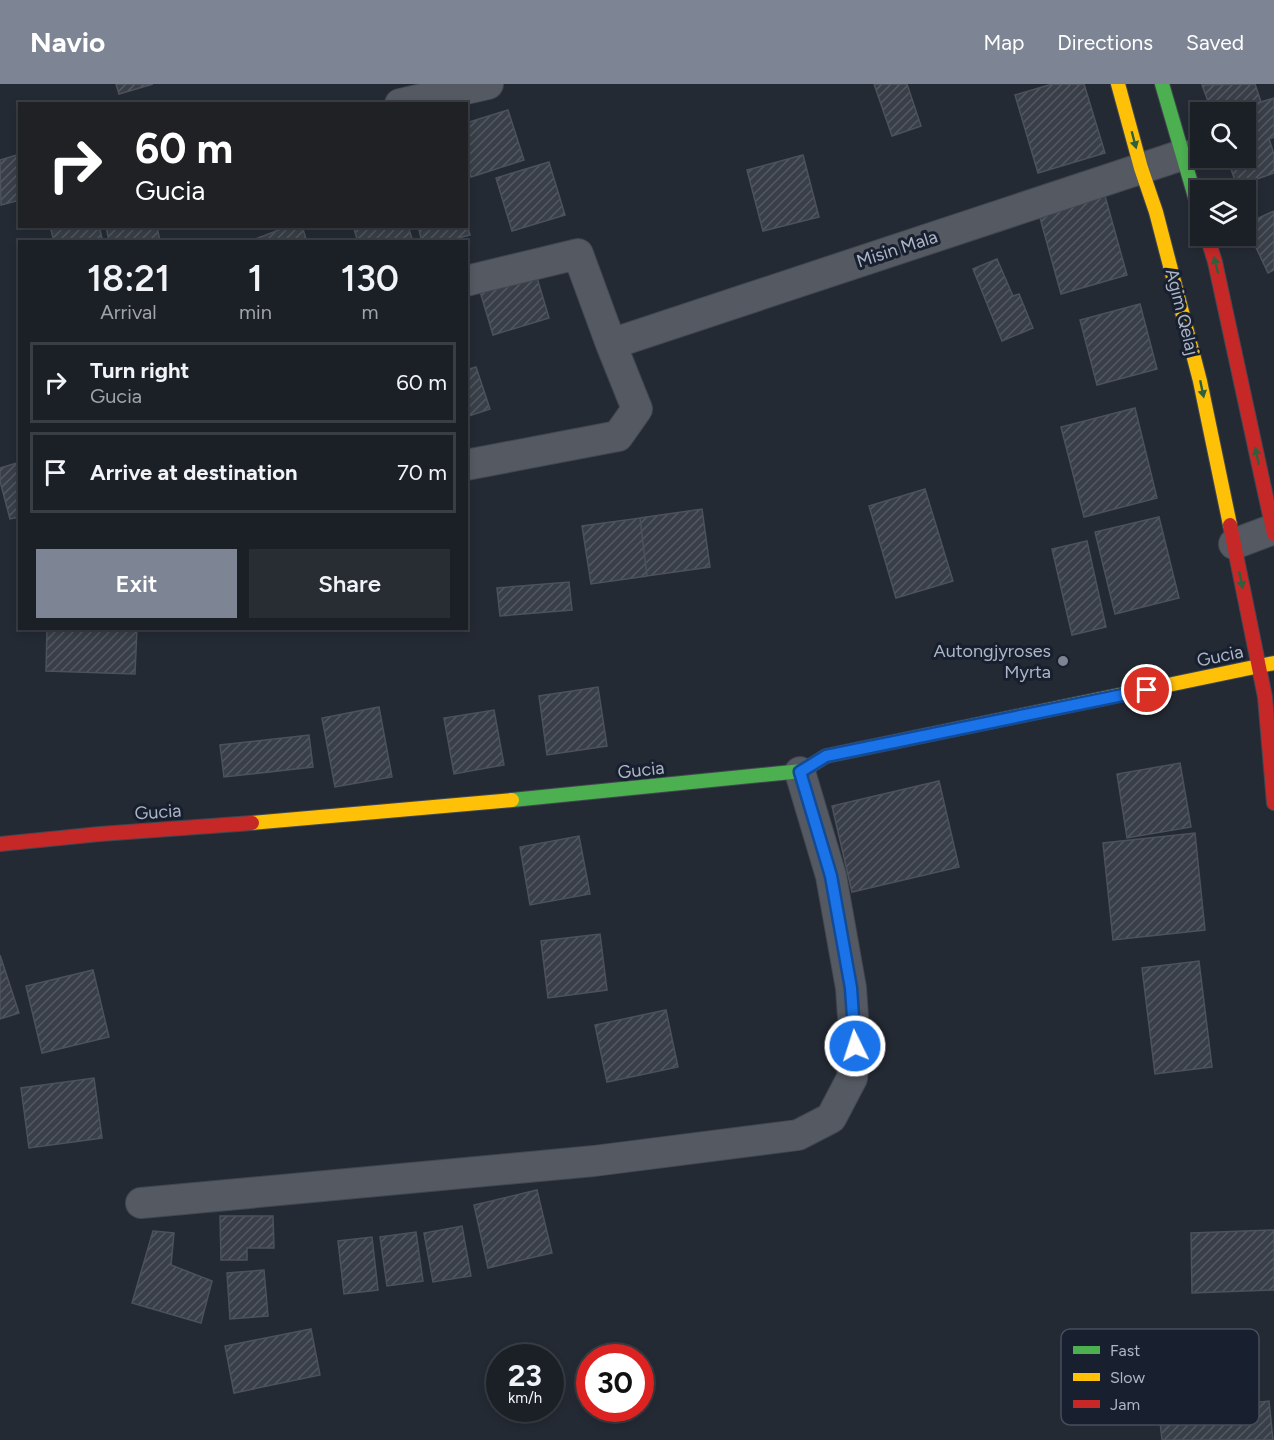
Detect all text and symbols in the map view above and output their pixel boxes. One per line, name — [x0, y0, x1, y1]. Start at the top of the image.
text: Navio — [30, 25, 105, 59]
text: Map — [983, 30, 1024, 55]
text: Directions — [1057, 30, 1153, 55]
text: Saved — [1186, 30, 1244, 55]
map controls — [1190, 102, 1256, 246]
button: search — [1190, 102, 1256, 168]
text: 60 m — [135, 123, 233, 174]
icon: right — [36, 126, 114, 204]
one-way arrow — [1130, 132, 1139, 150]
text: Gucia — [135, 174, 205, 207]
button: layers — [1190, 180, 1256, 246]
street label: Misin Mala — [854, 226, 940, 272]
one-way arrow — [1210, 256, 1220, 275]
text: 18:21 — [87, 257, 170, 300]
text: 1 — [248, 257, 263, 300]
text: 130 — [341, 257, 399, 300]
street label: Agim Qelaj — [1161, 266, 1203, 358]
text: Arrival — [100, 300, 157, 324]
text: min — [239, 300, 272, 324]
text: m — [361, 300, 378, 324]
text: Turn right — [90, 357, 189, 384]
icon: right — [39, 366, 72, 399]
text: 60 m — [396, 369, 447, 396]
one-way arrow — [1197, 380, 1207, 399]
text: Gucia — [90, 384, 142, 408]
one-way arrow — [1252, 446, 1261, 465]
icon: arrive — [39, 456, 72, 489]
text: Arrive at destination — [90, 459, 298, 486]
text: 70 m — [397, 459, 447, 486]
button: Exit — [36, 549, 237, 618]
button: Share — [249, 549, 450, 618]
one-way arrow — [1237, 571, 1247, 589]
place label: Autongjyroses Myrta — [934, 640, 1051, 683]
street label: Gucia — [1195, 640, 1245, 672]
marker: Autongjyroses Myrta — [1056, 654, 1070, 668]
pin — [1121, 664, 1172, 715]
icon: arrive — [1130, 673, 1163, 706]
street label: Gucia — [617, 757, 665, 783]
street label: Gucia — [134, 799, 182, 825]
position arrow — [823, 1014, 887, 1078]
legend — [1061, 1329, 1259, 1425]
text: Fast — [1110, 1341, 1140, 1360]
speed limit sign: 30 — [576, 1344, 654, 1422]
text: 23 — [508, 1357, 542, 1394]
text: Slow — [1110, 1368, 1145, 1387]
text: km/h — [508, 1389, 542, 1407]
text: Jam — [1110, 1395, 1140, 1414]

